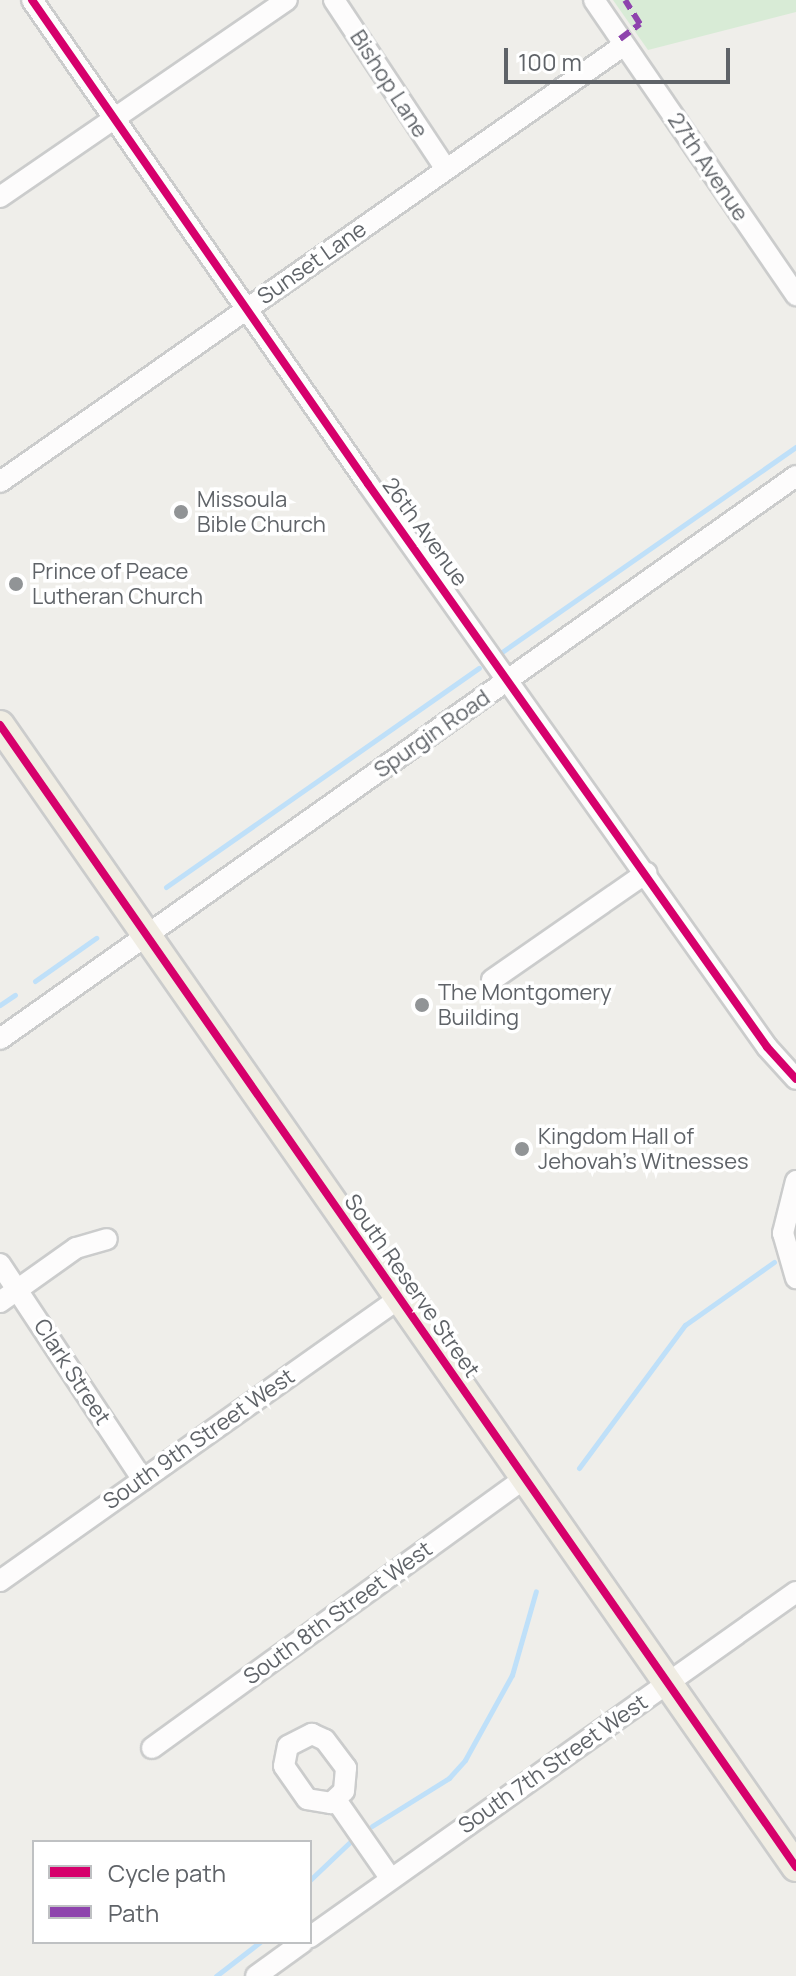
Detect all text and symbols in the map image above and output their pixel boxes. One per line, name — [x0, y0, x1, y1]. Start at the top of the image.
street label: Bishop Lane — [344, 25, 434, 143]
scale bar — [508, 32, 734, 82]
text: 100 m — [518, 45, 582, 78]
street label: 27th Avenue — [662, 108, 754, 226]
street label: Sunset Lane — [253, 216, 371, 310]
street label: 26th Avenue — [377, 473, 473, 591]
place label: Missoula Bible Church — [197, 486, 326, 538]
marker: Missoula Bible Church — [172, 503, 190, 521]
place label: Prince of Peace Lutheran Church — [32, 558, 203, 610]
marker: Prince of Peace Lutheran Church — [7, 575, 25, 593]
street label: Spurgin Road — [369, 684, 495, 784]
place label: The Montgomery Building — [438, 979, 612, 1030]
marker: The Montgomery Building — [413, 996, 431, 1014]
place label: Kingdom Hall of Jehovah's Witnesses — [538, 1123, 748, 1174]
marker: Kingdom Hall of Jehovah's Witnesses — [513, 1140, 531, 1158]
street label: South Reserve Street — [339, 1189, 485, 1383]
street label: Clark Street — [28, 1314, 116, 1430]
street label: South 9th Street West — [98, 1363, 300, 1515]
street label: South 8th Street West — [239, 1536, 437, 1690]
street label: South 7th Street West — [453, 1689, 653, 1839]
legend — [32, 1840, 312, 1944]
text: Cycle path — [108, 1856, 226, 1889]
text: Path — [108, 1896, 159, 1929]

